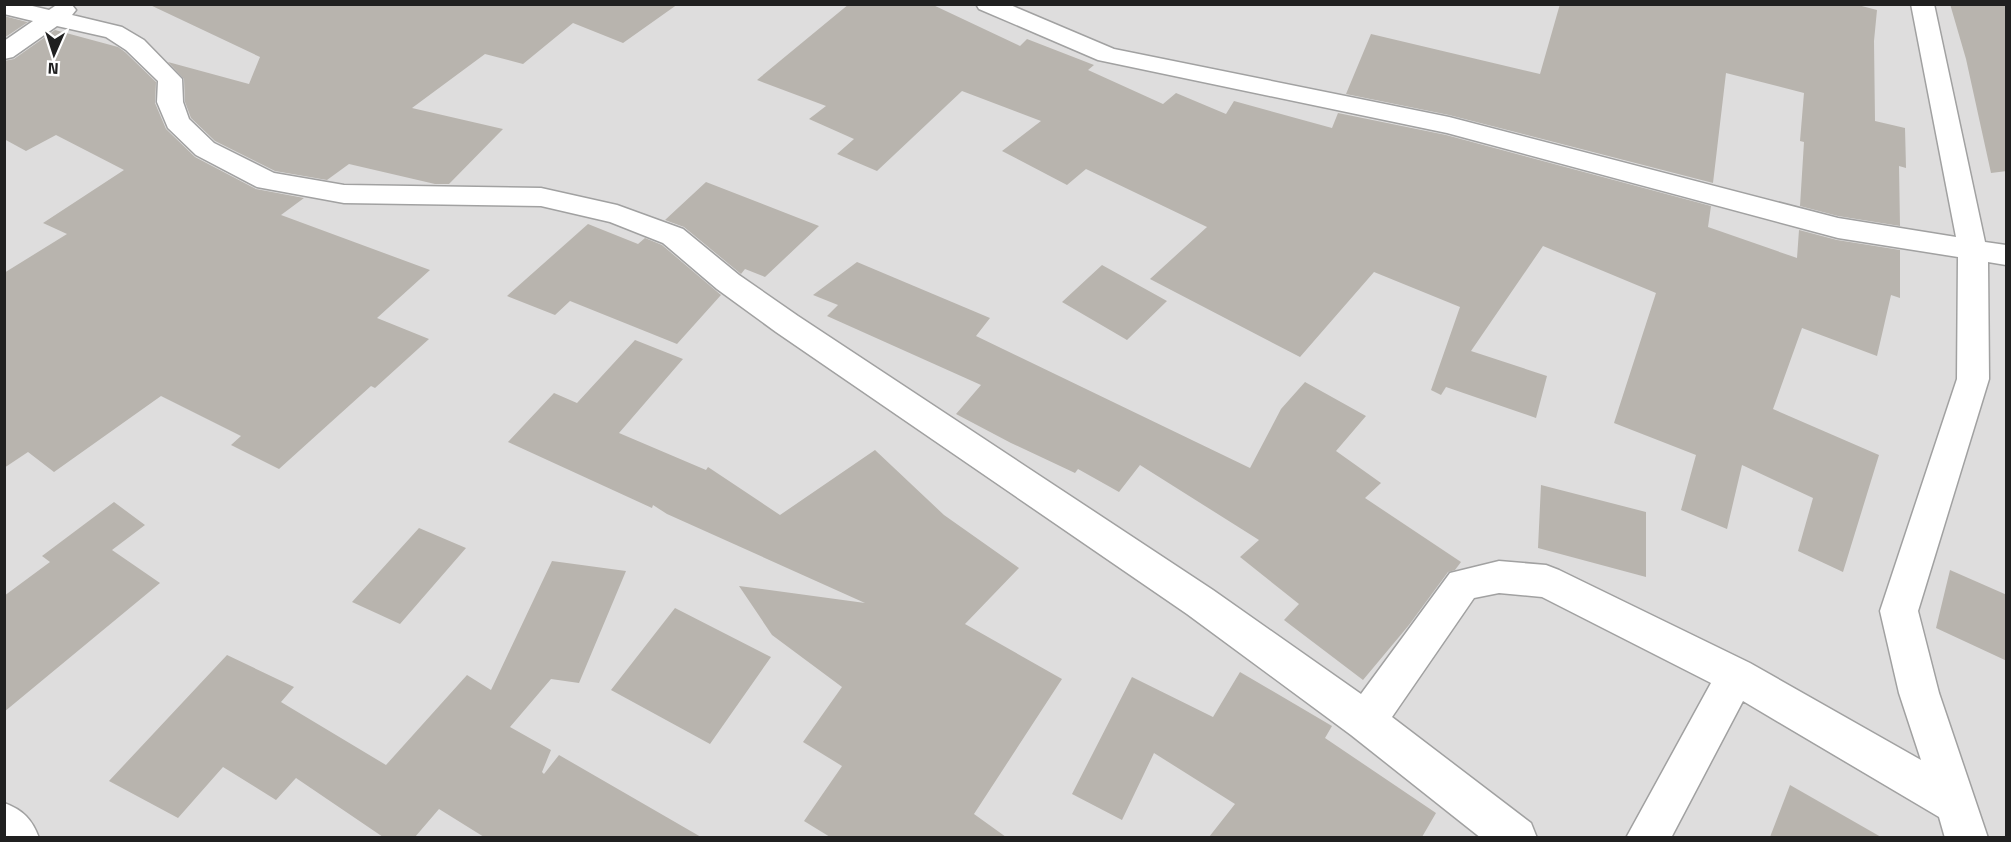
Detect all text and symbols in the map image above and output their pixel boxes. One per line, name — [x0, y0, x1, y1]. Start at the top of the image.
north arrow — [24, 24, 84, 84]
text: N — [47, 57, 59, 81]

